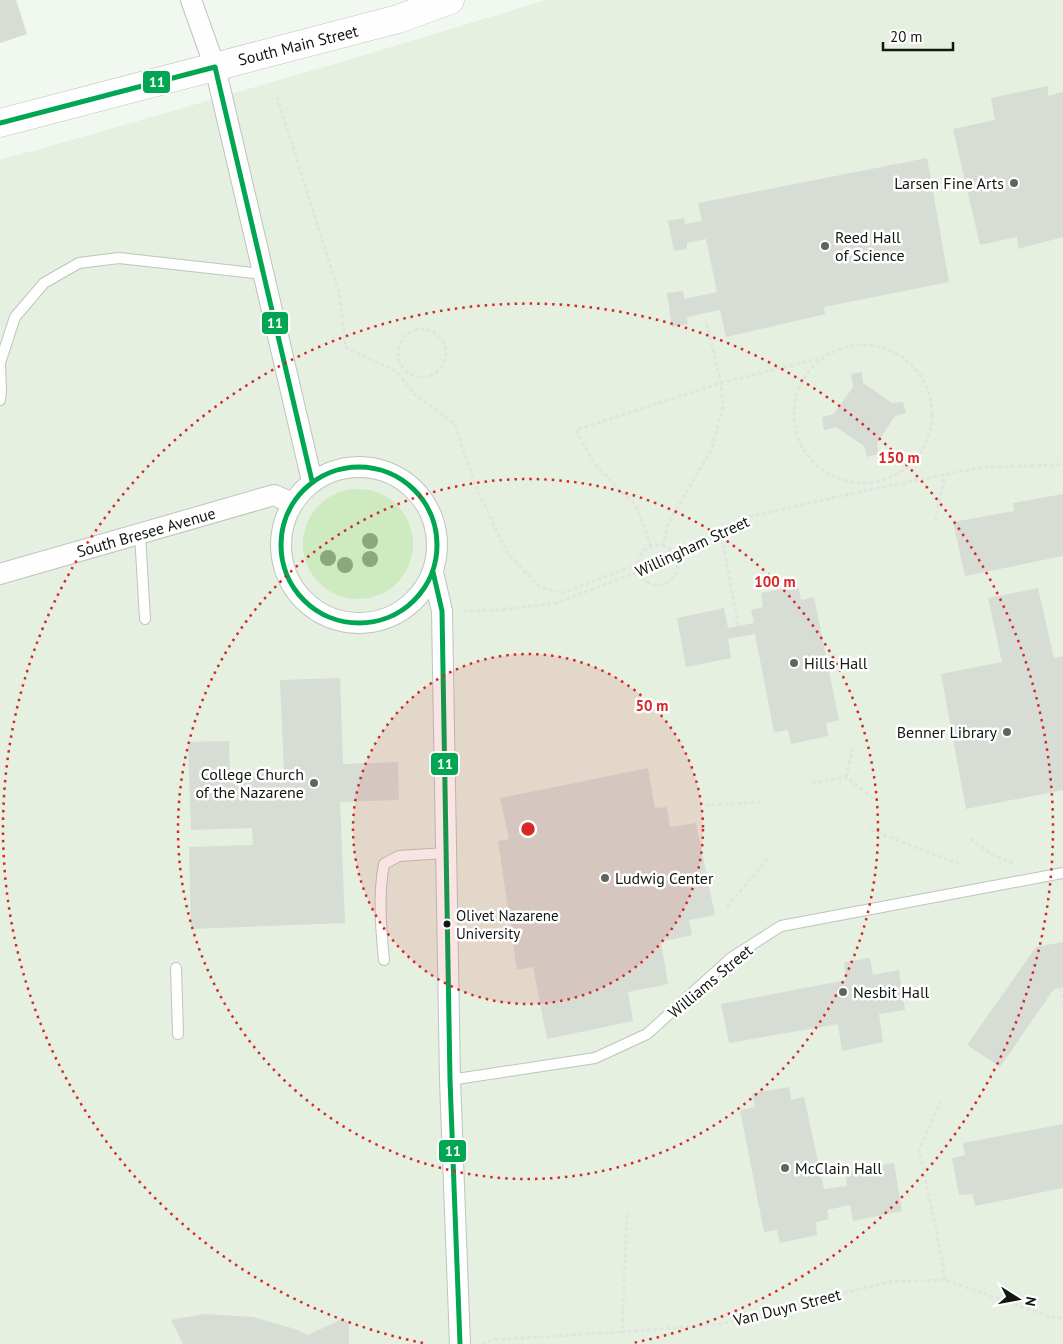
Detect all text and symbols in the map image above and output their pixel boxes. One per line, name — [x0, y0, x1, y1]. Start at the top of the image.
street label: South Main Street — [236, 20, 361, 70]
scale bar — [883, 20, 953, 52]
text: 20 m — [890, 27, 923, 46]
line badge: 11 — [142, 70, 171, 94]
text: 11 — [149, 73, 165, 91]
place label: Larsen Fine Arts — [894, 173, 1004, 193]
marker: Larsen Fine Arts — [1008, 177, 1020, 189]
place label: Reed Hall of Science — [835, 227, 905, 265]
marker: Reed Hall of Science — [819, 240, 831, 252]
line badge: 11 — [261, 311, 289, 335]
text: 11 — [267, 314, 283, 332]
text: 150 m — [878, 448, 920, 467]
street label: South Bresee Avenue — [74, 503, 218, 561]
street label: Willingham Street — [632, 511, 753, 581]
text: 100 m — [754, 572, 796, 591]
place label: Hills Hall — [804, 653, 868, 673]
marker: Hills Hall — [788, 657, 800, 669]
text: 50 m — [636, 696, 668, 715]
place label: Benner Library — [897, 722, 998, 742]
marker: Benner Library — [1001, 726, 1013, 738]
line badge: 11 — [430, 752, 459, 776]
text: 11 — [437, 755, 453, 773]
place label: College Church of the Nazarene — [195, 764, 304, 802]
marker: College Church of the Nazarene — [308, 777, 320, 789]
centre of rings — [519, 820, 537, 838]
place label: Ludwig Center — [615, 868, 714, 888]
marker: Ludwig Center — [599, 872, 611, 884]
place label: Olivet Nazarene University — [456, 906, 559, 943]
marker: Olivet Nazarene University — [442, 919, 452, 929]
street label: Williams Street — [664, 940, 757, 1022]
place label: Nesbit Hall — [853, 982, 930, 1002]
marker: Nesbit Hall — [837, 986, 849, 998]
line badge: 11 — [438, 1139, 467, 1163]
text: 11 — [445, 1142, 461, 1160]
place label: McClain Hall — [795, 1158, 882, 1178]
marker: McClain Hall — [779, 1162, 791, 1174]
north arrow — [993, 1274, 1043, 1324]
street label: Van Duyn Street — [730, 1284, 843, 1330]
text: N — [1021, 1295, 1040, 1308]

